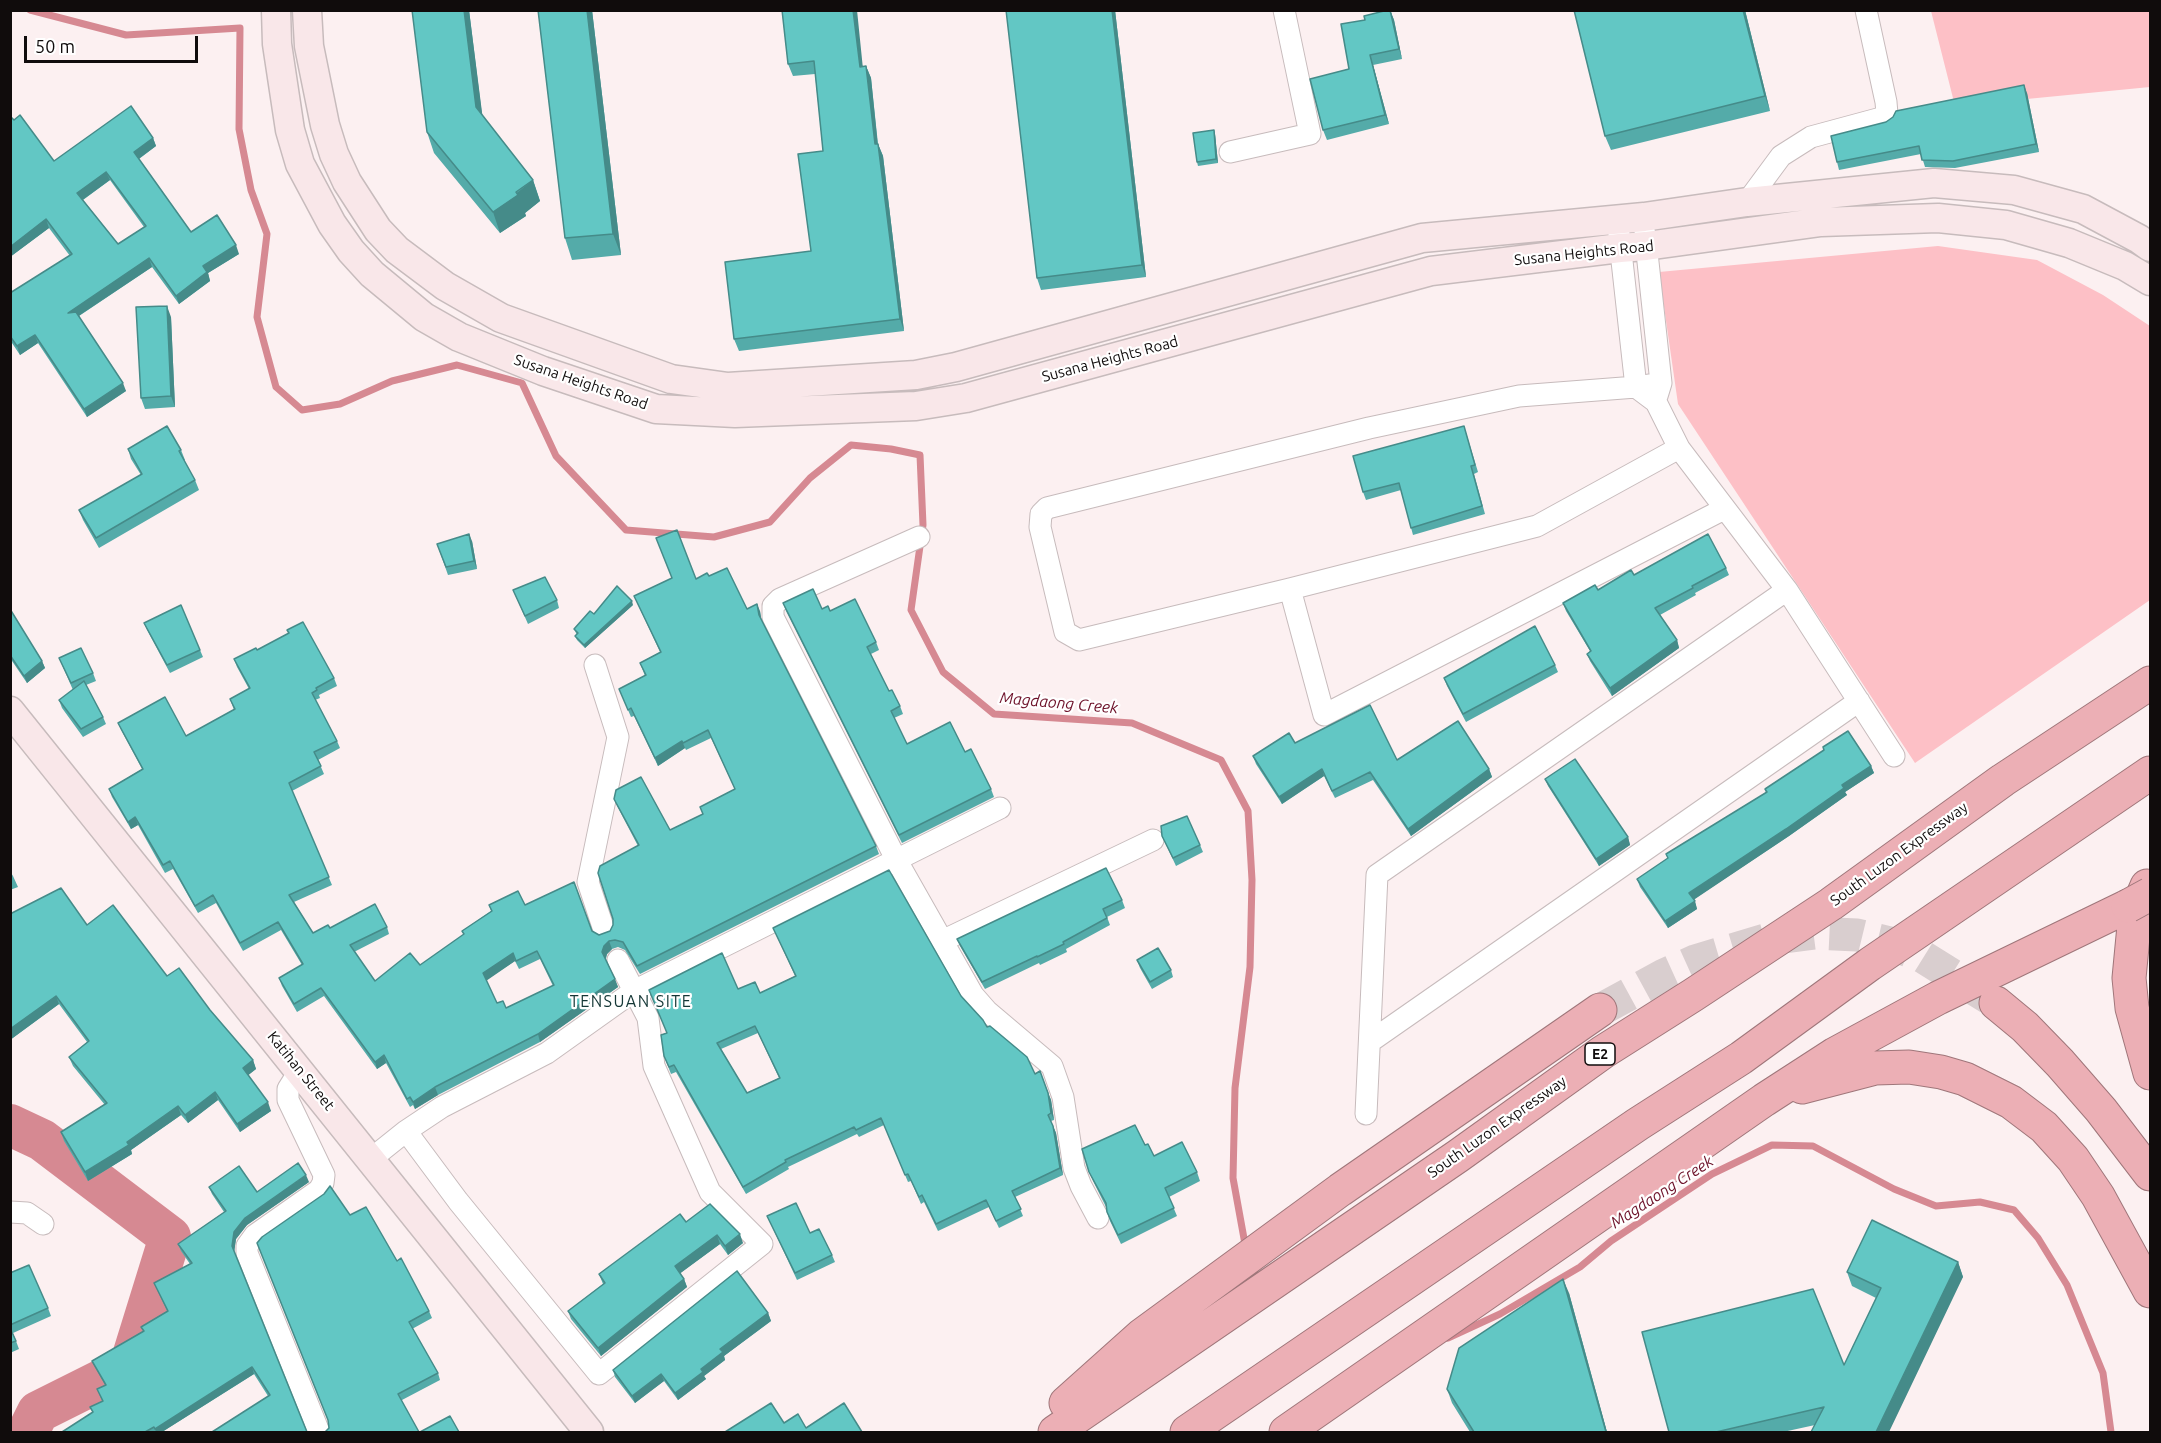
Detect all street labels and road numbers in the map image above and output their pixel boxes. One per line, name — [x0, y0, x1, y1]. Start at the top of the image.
street label: Susana Heights Road — [1513, 237, 1655, 269]
street label: Susana Heights Road — [1040, 332, 1180, 386]
street label: Susana Heights Road — [512, 351, 650, 413]
street label: South Luzon Expressway — [1827, 798, 1971, 910]
street label: Katihan Street — [264, 1028, 338, 1114]
road number: E2 — [1585, 1043, 1615, 1065]
street label: South Luzon Expressway — [1424, 1072, 1570, 1182]

